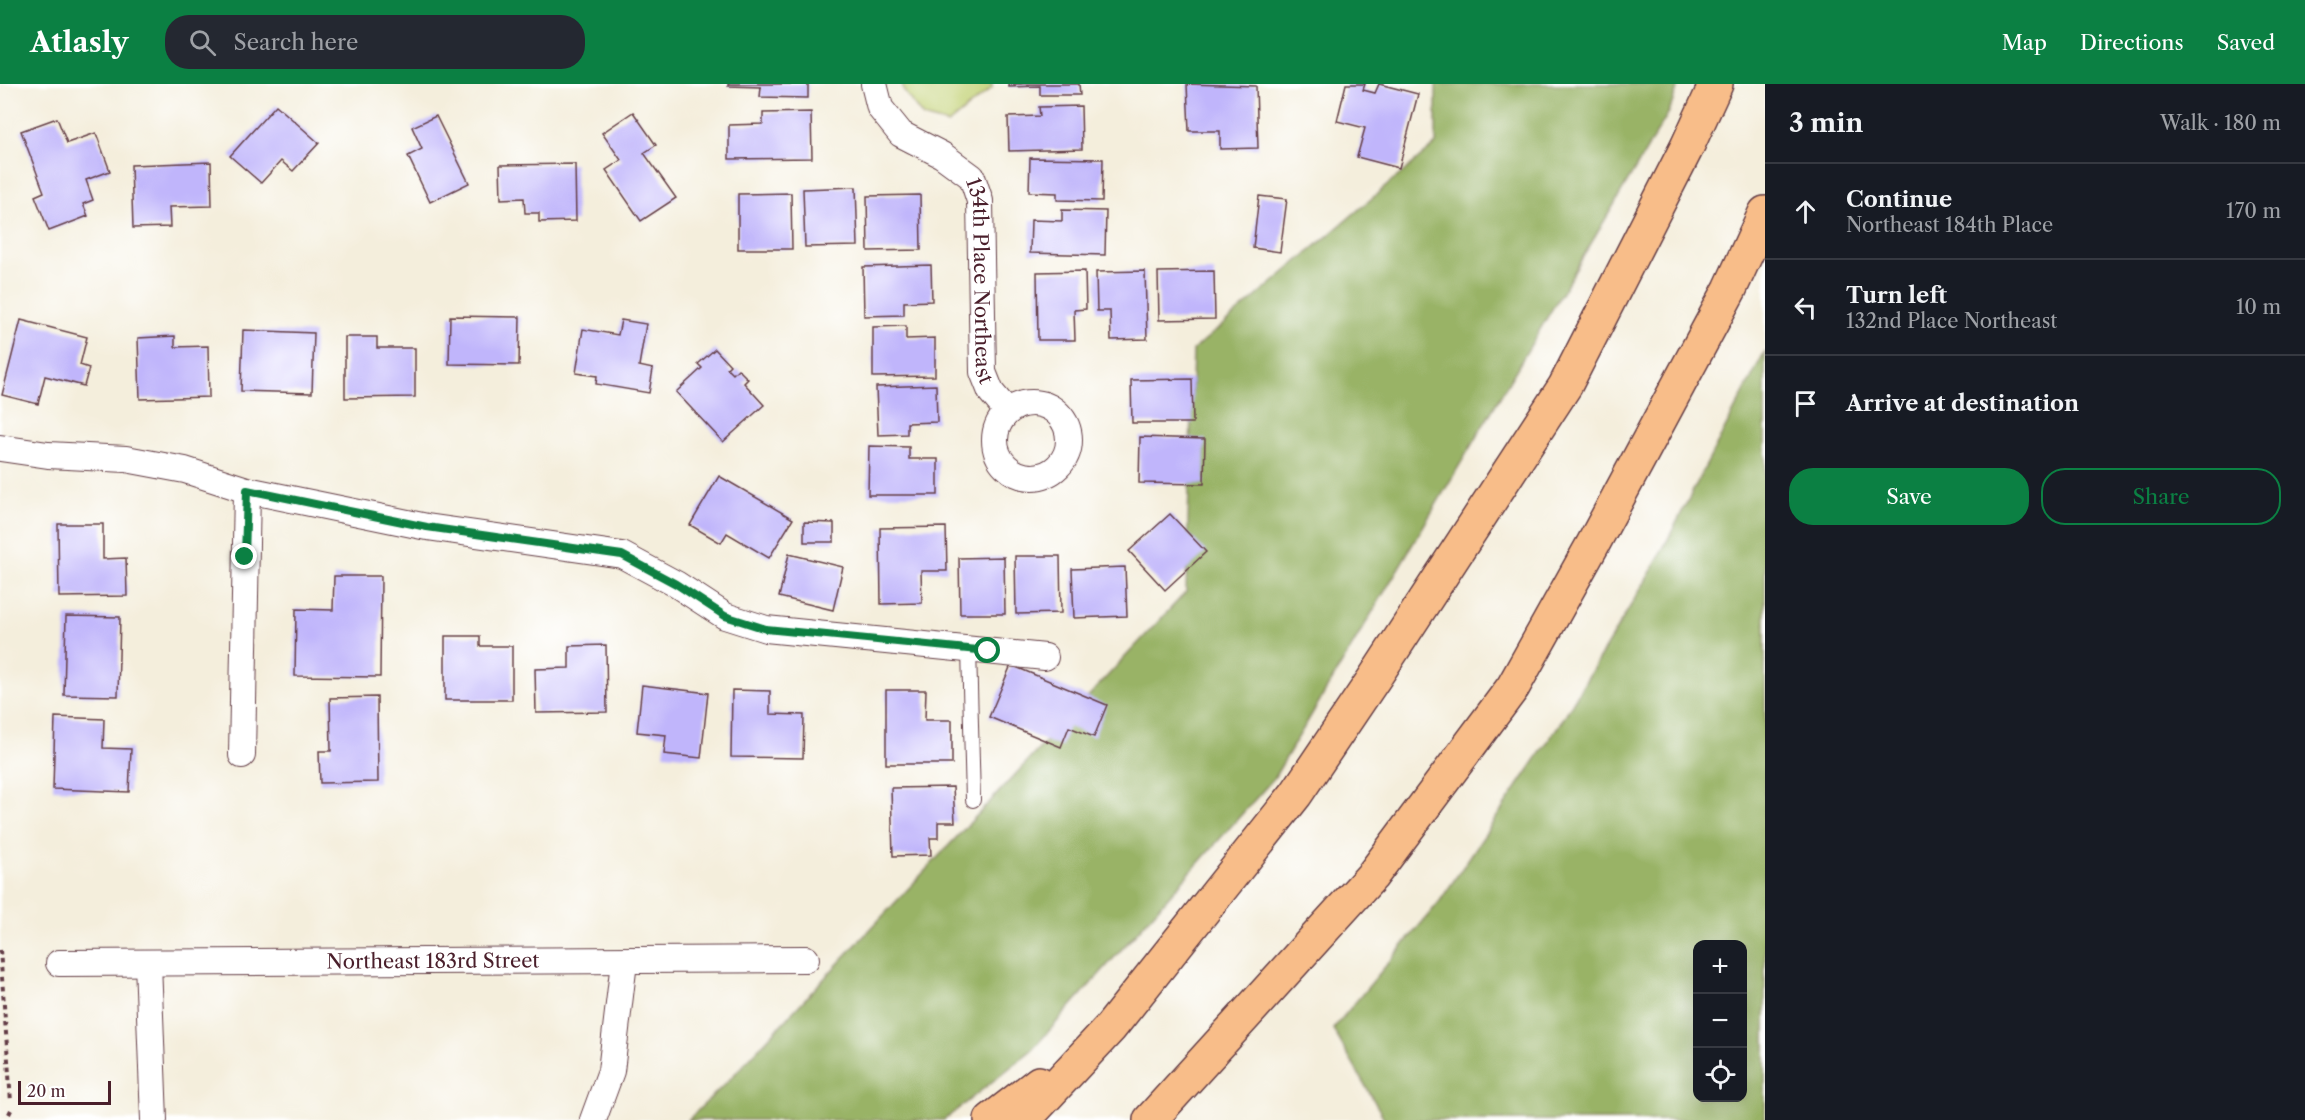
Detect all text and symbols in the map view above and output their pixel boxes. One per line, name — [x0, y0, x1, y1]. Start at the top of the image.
search box — [165, 15, 585, 69]
text: Atlasly — [30, 25, 129, 59]
icon: search — [186, 26, 219, 59]
text: Search here — [234, 29, 358, 56]
text: Map — [2002, 30, 2047, 55]
text: Directions — [2080, 30, 2184, 55]
text: Saved — [2217, 30, 2275, 55]
text: 3 min — [1789, 107, 1863, 139]
text: Walk · 180 m — [2160, 111, 2281, 135]
street label: 134th Place Northeast — [961, 174, 998, 387]
text: Continue — [1846, 186, 1952, 213]
icon: ahead — [1789, 195, 1822, 228]
text: 170 m — [2226, 199, 2281, 223]
text: Northeast 184th Place — [1846, 213, 2053, 237]
text: Turn left — [1846, 282, 1947, 309]
icon: left — [1789, 291, 1822, 324]
text: 10 m — [2236, 295, 2281, 319]
text: 132nd Place Northeast — [1846, 309, 2057, 333]
icon: arrive — [1789, 387, 1822, 420]
text: Arrive at destination — [1846, 390, 2079, 417]
button: Save — [1789, 468, 2029, 525]
button: Share — [2041, 468, 2281, 525]
route end — [231, 543, 257, 569]
route start — [974, 637, 1000, 663]
map controls — [1693, 940, 1747, 1102]
button: + — [1693, 940, 1747, 994]
street label: Northeast 183rd Street — [327, 948, 539, 974]
button: − — [1693, 994, 1747, 1048]
button: locate — [1693, 1048, 1747, 1102]
scale bar — [18, 1078, 111, 1106]
text: 20 m — [27, 1081, 66, 1101]

